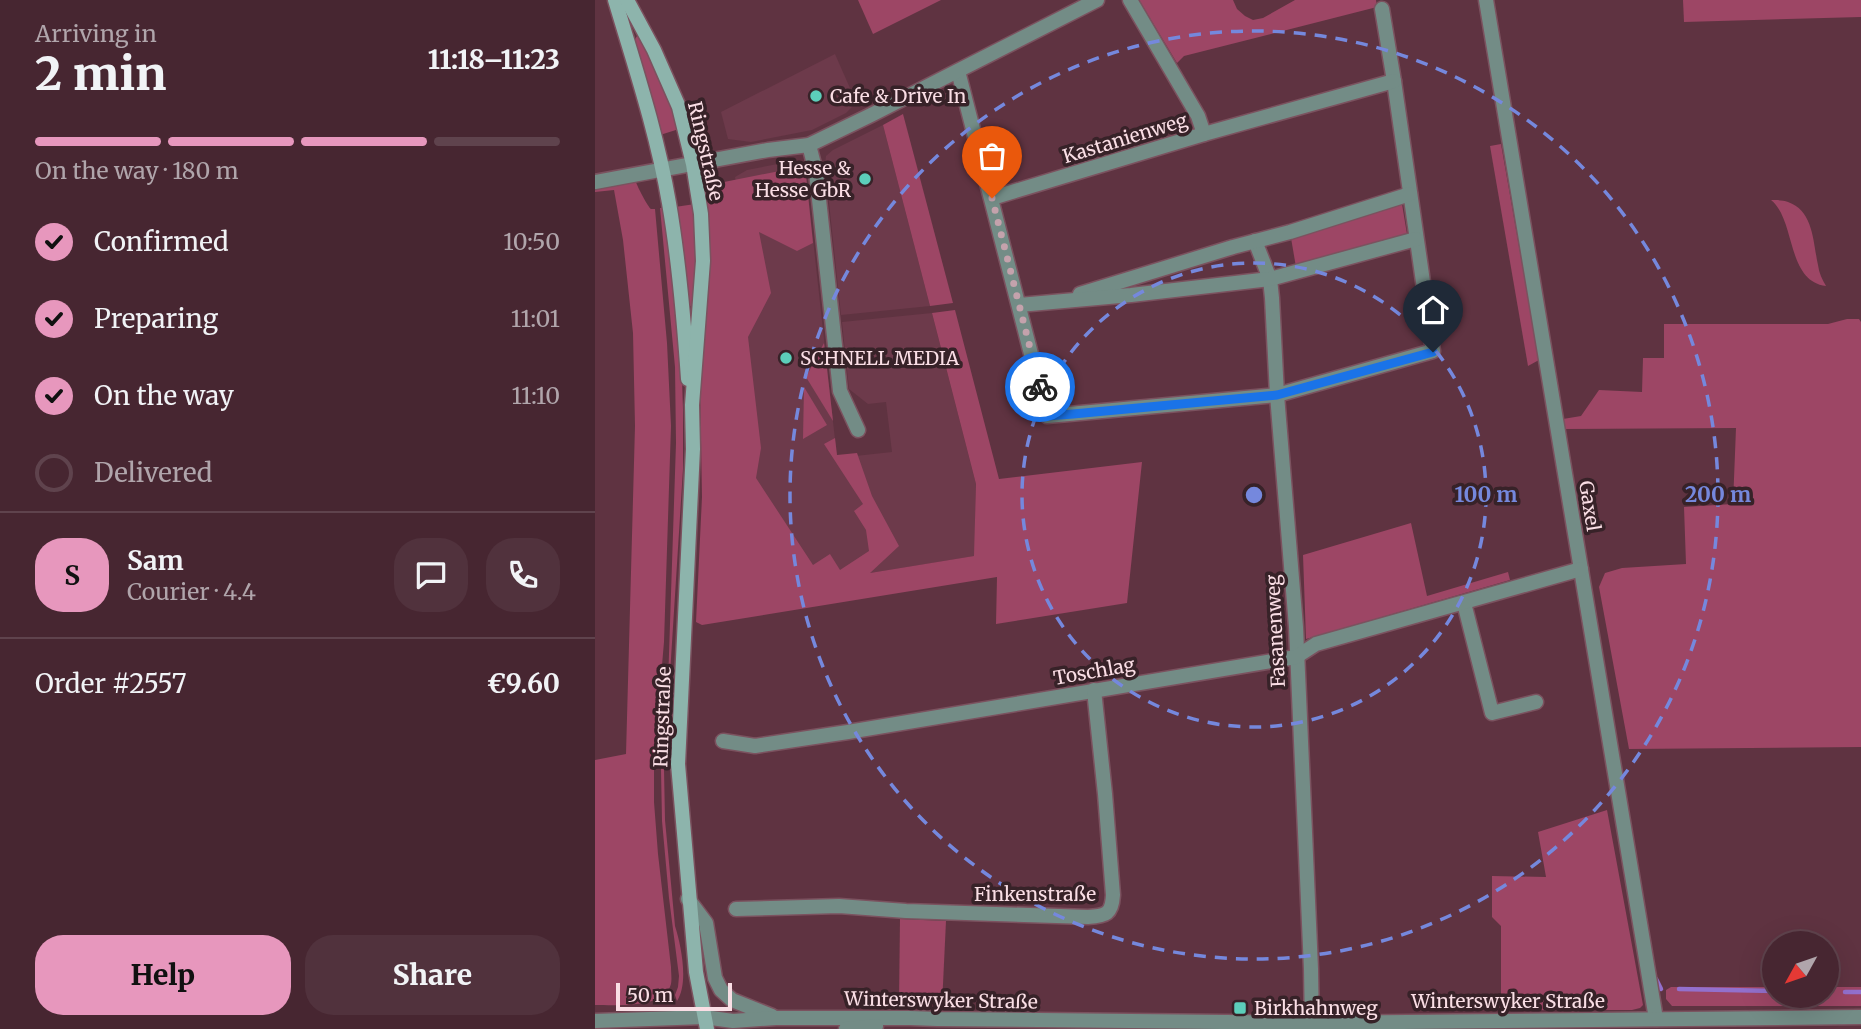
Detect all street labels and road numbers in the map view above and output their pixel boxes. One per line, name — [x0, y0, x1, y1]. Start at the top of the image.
street label: Ringstraße — [683, 99, 729, 203]
street label: Kastanienweg — [1060, 107, 1191, 168]
street label: Gaxel — [1574, 479, 1606, 533]
street label: Fasanenweg — [1260, 573, 1290, 688]
street label: Toschlag — [1051, 652, 1137, 690]
street label: Ringstraße — [648, 666, 676, 768]
street label: Finkenstraße — [974, 882, 1096, 906]
street label: Winterswyker Straße — [843, 986, 1038, 1014]
street label: Winterswyker Straße — [1410, 989, 1605, 1013]

